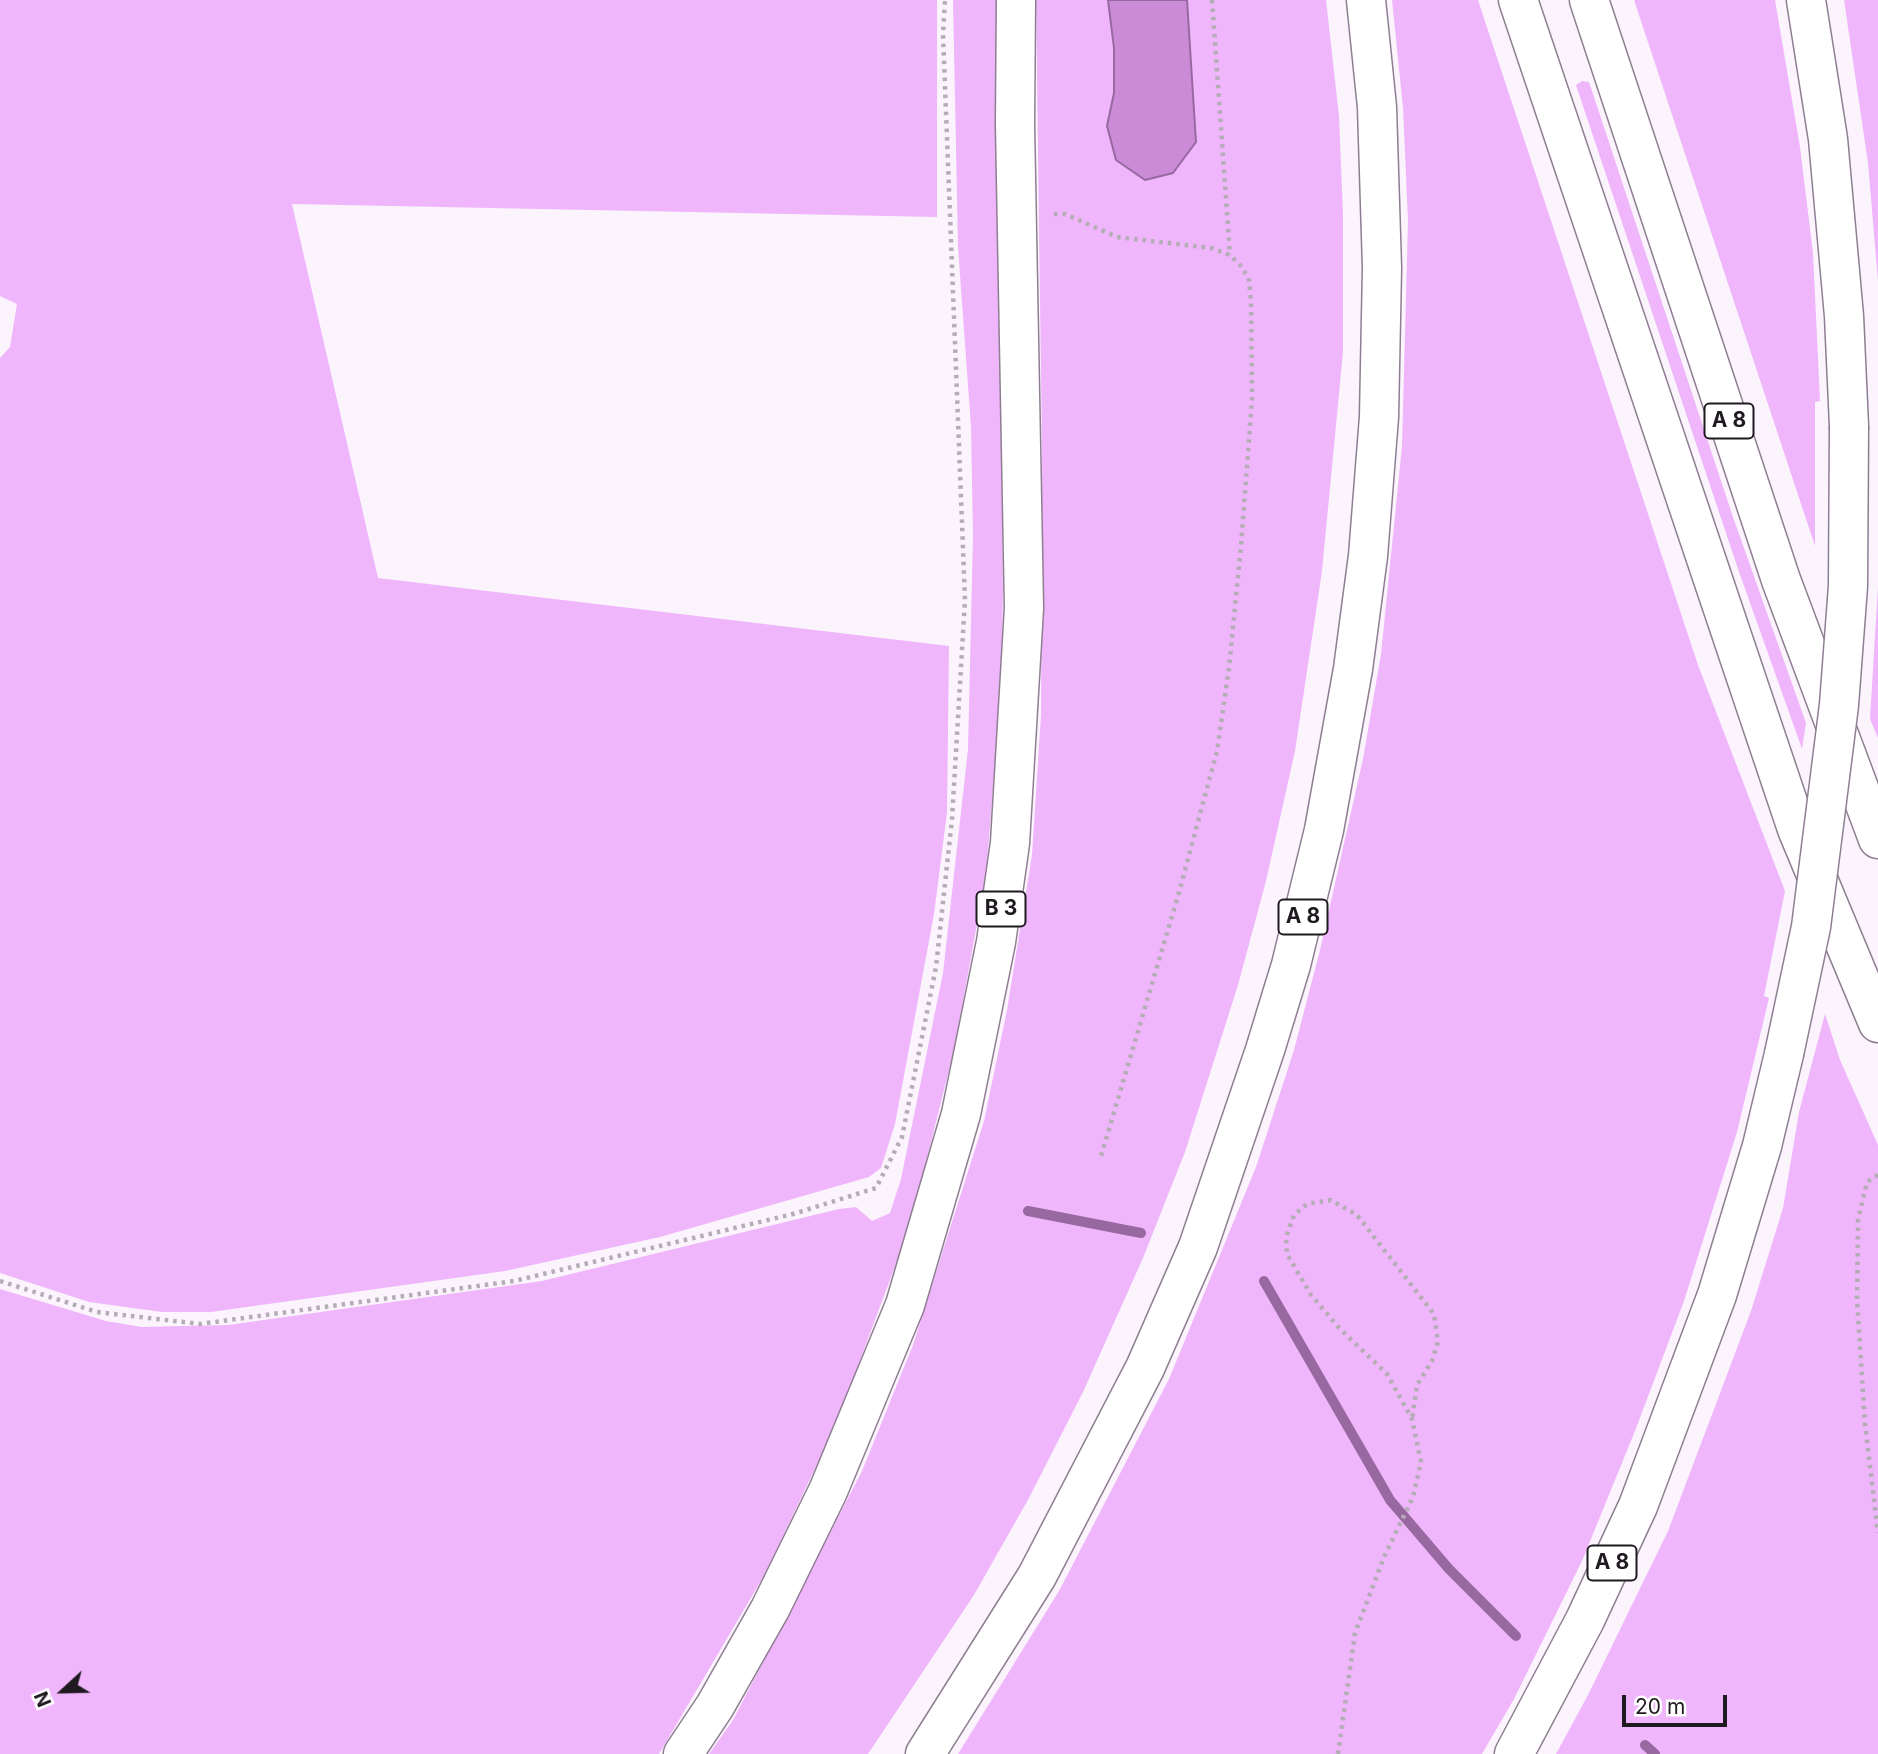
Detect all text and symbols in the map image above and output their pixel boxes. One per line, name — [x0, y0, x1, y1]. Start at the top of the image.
road number: A 8 — [1704, 404, 1754, 438]
road number: B 3 — [976, 892, 1026, 926]
road number: A 8 — [1278, 900, 1328, 934]
road number: A 8 — [1588, 1546, 1636, 1580]
north arrow — [28, 1656, 98, 1726]
scale bar — [1626, 1680, 1731, 1724]
text: N — [30, 1688, 56, 1710]
text: 20 m — [1635, 1694, 1685, 1719]

